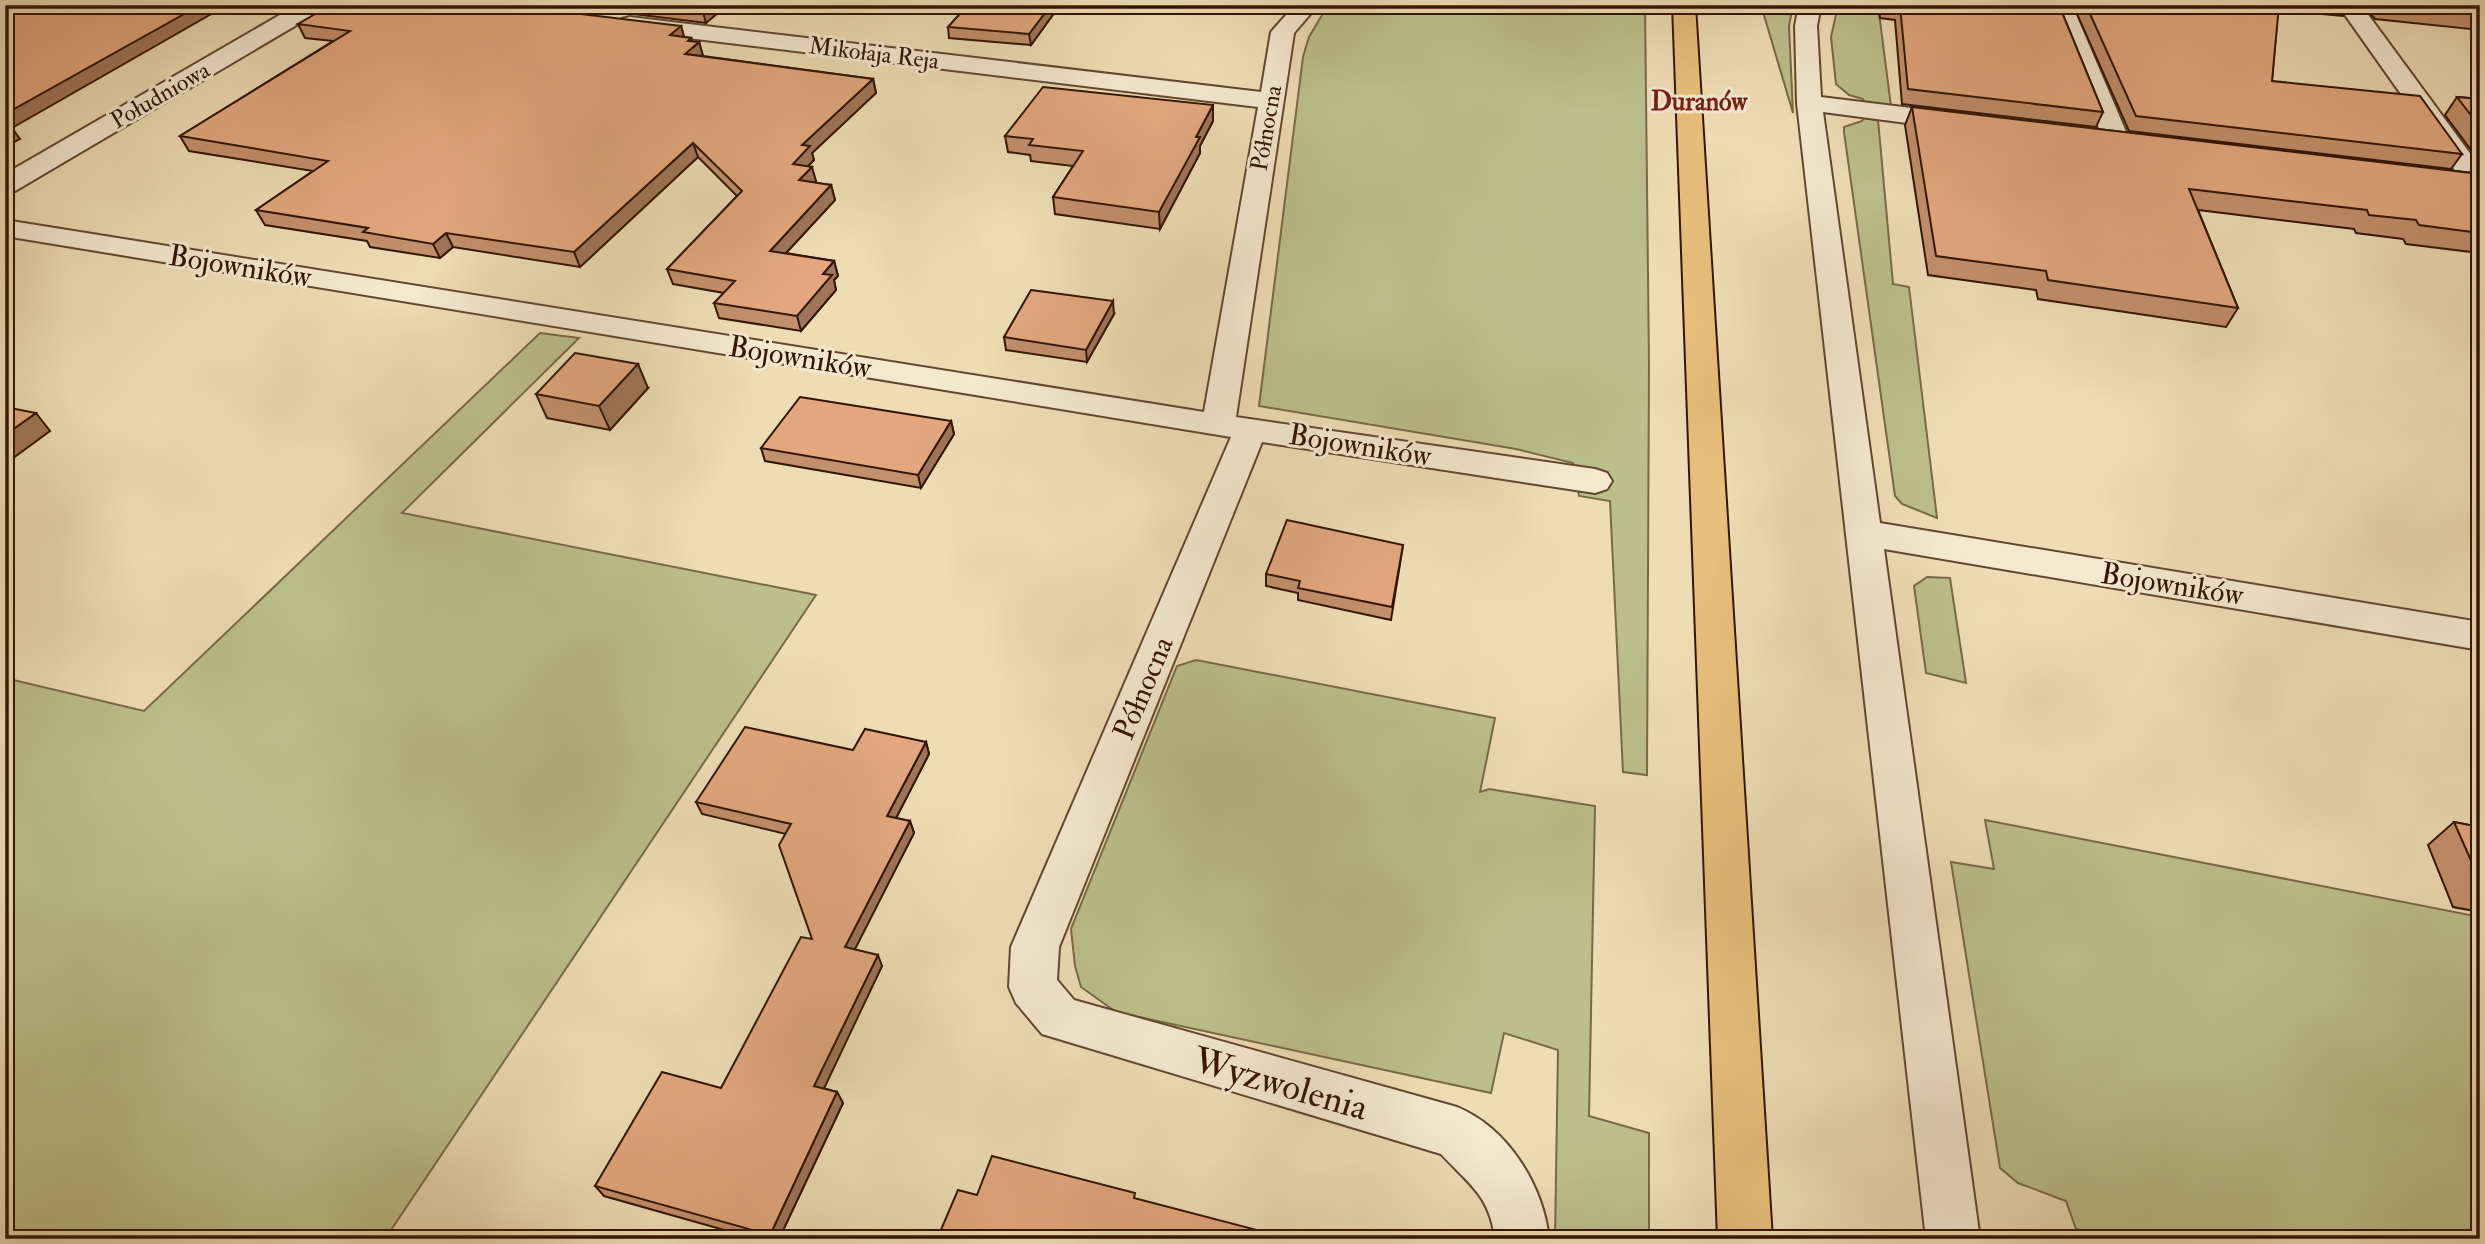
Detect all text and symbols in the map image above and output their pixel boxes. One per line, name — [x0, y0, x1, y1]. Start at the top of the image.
street label: Mikołaja Reja — [807, 30, 942, 77]
street label: Południowa — [105, 54, 216, 136]
street label: Północna — [1244, 82, 1289, 173]
district label: Duranów — [1651, 86, 1748, 118]
street label: Bojowników — [166, 237, 314, 296]
street label: Bojowników — [726, 328, 874, 387]
street label: Bojowników — [1286, 416, 1434, 475]
street label: Bojowników — [2098, 555, 2246, 614]
street label: Północna — [1105, 630, 1182, 745]
street label: Wyzwolenia — [1187, 1037, 1374, 1132]

